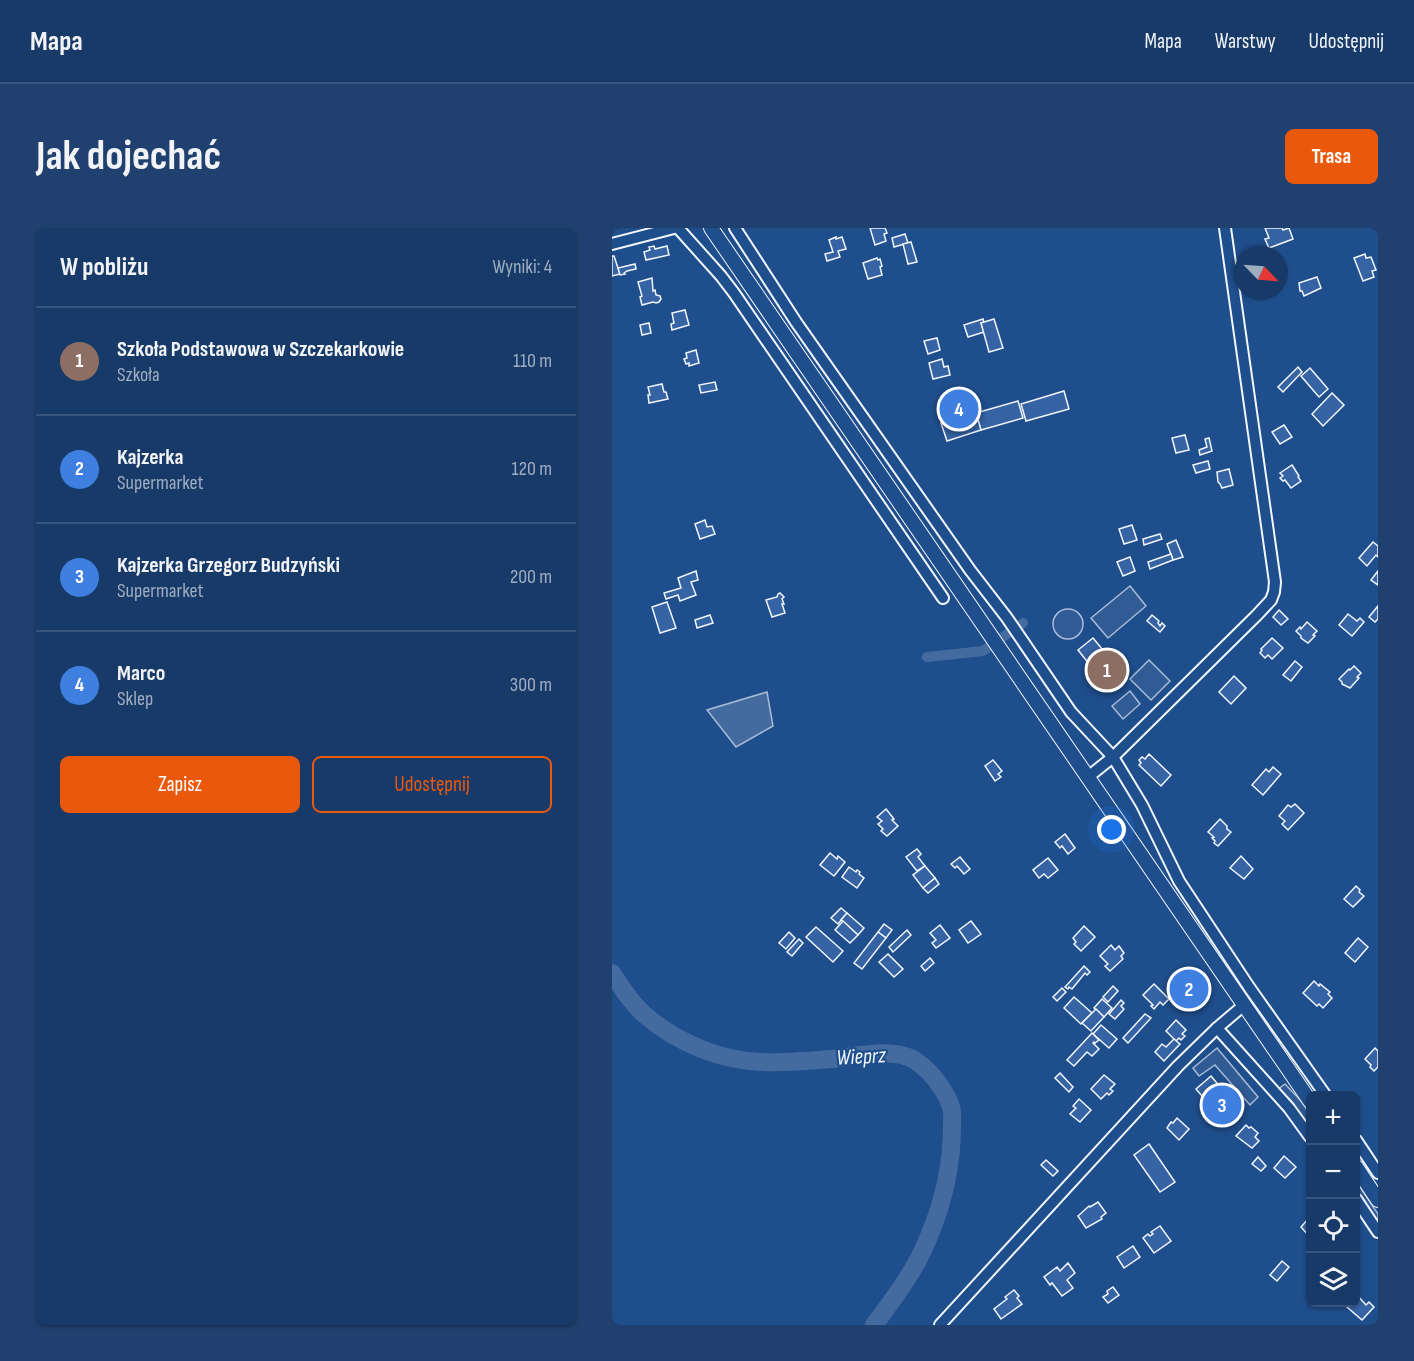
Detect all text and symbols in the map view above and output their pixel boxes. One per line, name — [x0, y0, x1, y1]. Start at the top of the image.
text: Mapa — [30, 25, 83, 58]
text: Mapa — [1144, 29, 1182, 54]
text: Warstwy — [1215, 29, 1276, 54]
text: Udostępnij — [1309, 29, 1384, 54]
button: Trasa — [1285, 129, 1378, 184]
text: Jak dojechać — [36, 131, 221, 182]
north arrow — [1234, 246, 1288, 300]
text: W pobliżu — [60, 252, 148, 283]
text: Wyniki: 4 — [492, 255, 552, 279]
text: Szkoła Podstawowa w Szczekarkowie — [117, 336, 404, 363]
text: 1 — [76, 349, 83, 373]
text: 110 m — [513, 349, 552, 373]
text: Szkoła — [117, 363, 160, 387]
pin: 4 — [940, 386, 978, 432]
text: Kajzerka — [117, 444, 184, 471]
text: 2 — [75, 457, 84, 481]
text: 120 m — [512, 457, 552, 481]
text: Supermarket — [117, 471, 204, 495]
text: Kajzerka Grzegorz Budzyński — [117, 552, 340, 579]
text: 3 — [75, 565, 84, 589]
text: 200 m — [510, 565, 552, 589]
text: Supermarket — [117, 579, 204, 603]
pin: 1 — [1088, 648, 1126, 692]
text: Marco — [117, 660, 165, 687]
text: 4 — [75, 673, 84, 697]
text: 300 m — [510, 673, 552, 697]
text: Sklep — [117, 687, 153, 711]
button: Zapisz — [60, 756, 300, 813]
button: Udostępnij — [312, 756, 552, 813]
your location — [1097, 815, 1126, 844]
pin: 2 — [1170, 966, 1208, 1011]
water label: Wieprz — [836, 1042, 888, 1072]
pin: 3 — [1202, 1082, 1242, 1128]
map controls — [1306, 1091, 1360, 1307]
button: + — [1306, 1091, 1360, 1145]
button: − — [1306, 1145, 1360, 1199]
button: locate — [1306, 1199, 1360, 1253]
button: layers — [1306, 1253, 1360, 1307]

